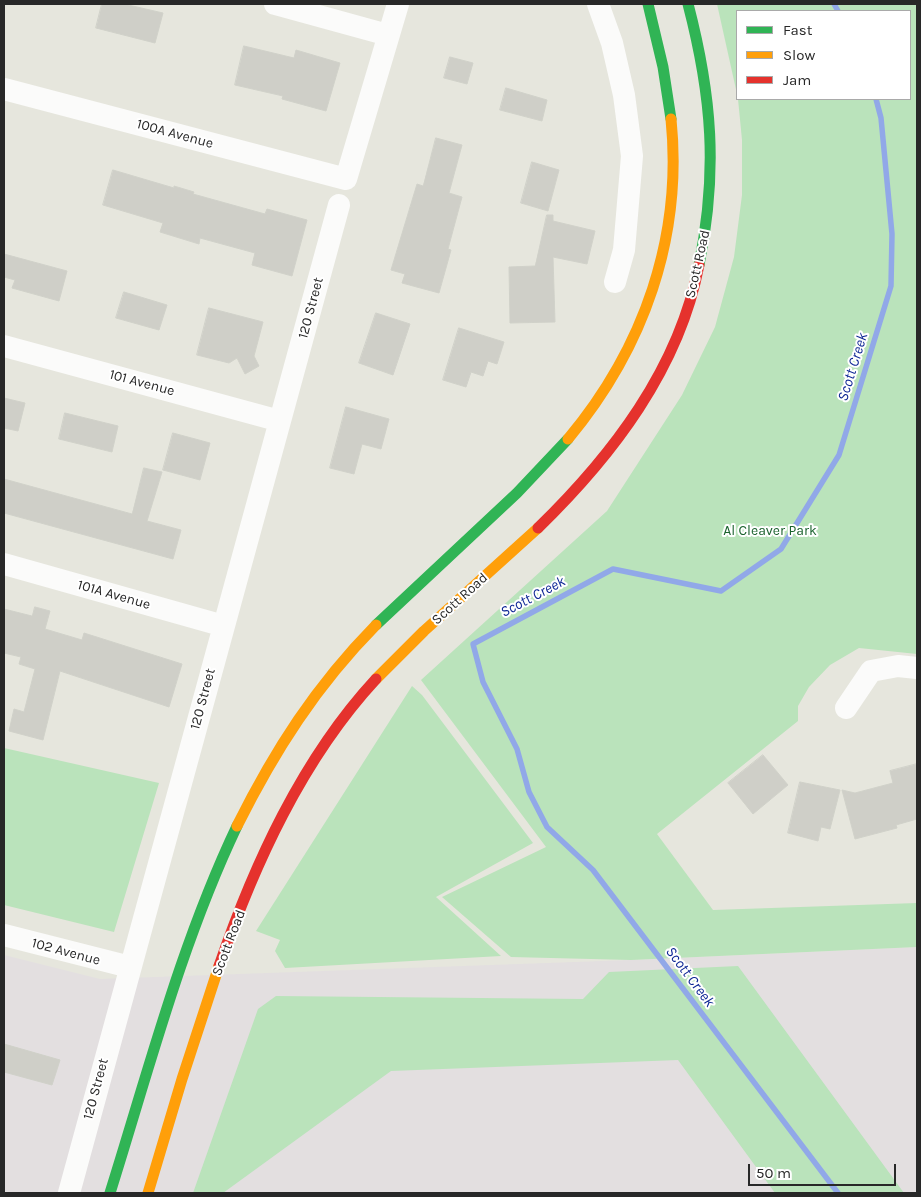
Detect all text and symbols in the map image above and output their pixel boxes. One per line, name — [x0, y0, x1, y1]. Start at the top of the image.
legend — [736, 10, 911, 100]
text: Fast — [783, 21, 812, 39]
text: Slow — [783, 46, 815, 64]
text: Jam — [783, 71, 811, 89]
street label: 100A Avenue — [135, 116, 215, 152]
street label: Scott Road — [682, 228, 714, 300]
street label: 120 Street — [295, 275, 327, 341]
water label: Scott Creek — [834, 331, 872, 403]
street label: 101 Avenue — [107, 366, 177, 400]
park label: Al Cleaver Park — [723, 523, 817, 539]
street label: Scott Road — [429, 570, 491, 628]
water label: Scott Creek — [498, 572, 568, 622]
street label: 101A Avenue — [76, 577, 152, 613]
street label: 120 Street — [187, 666, 219, 732]
street label: Scott Road — [209, 908, 249, 978]
street label: 102 Avenue — [30, 935, 102, 969]
water label: Scott Creek — [662, 943, 718, 1011]
street label: 120 Street — [80, 1056, 112, 1122]
scale bar — [751, 1154, 898, 1186]
text: 50 m — [756, 1164, 791, 1182]

